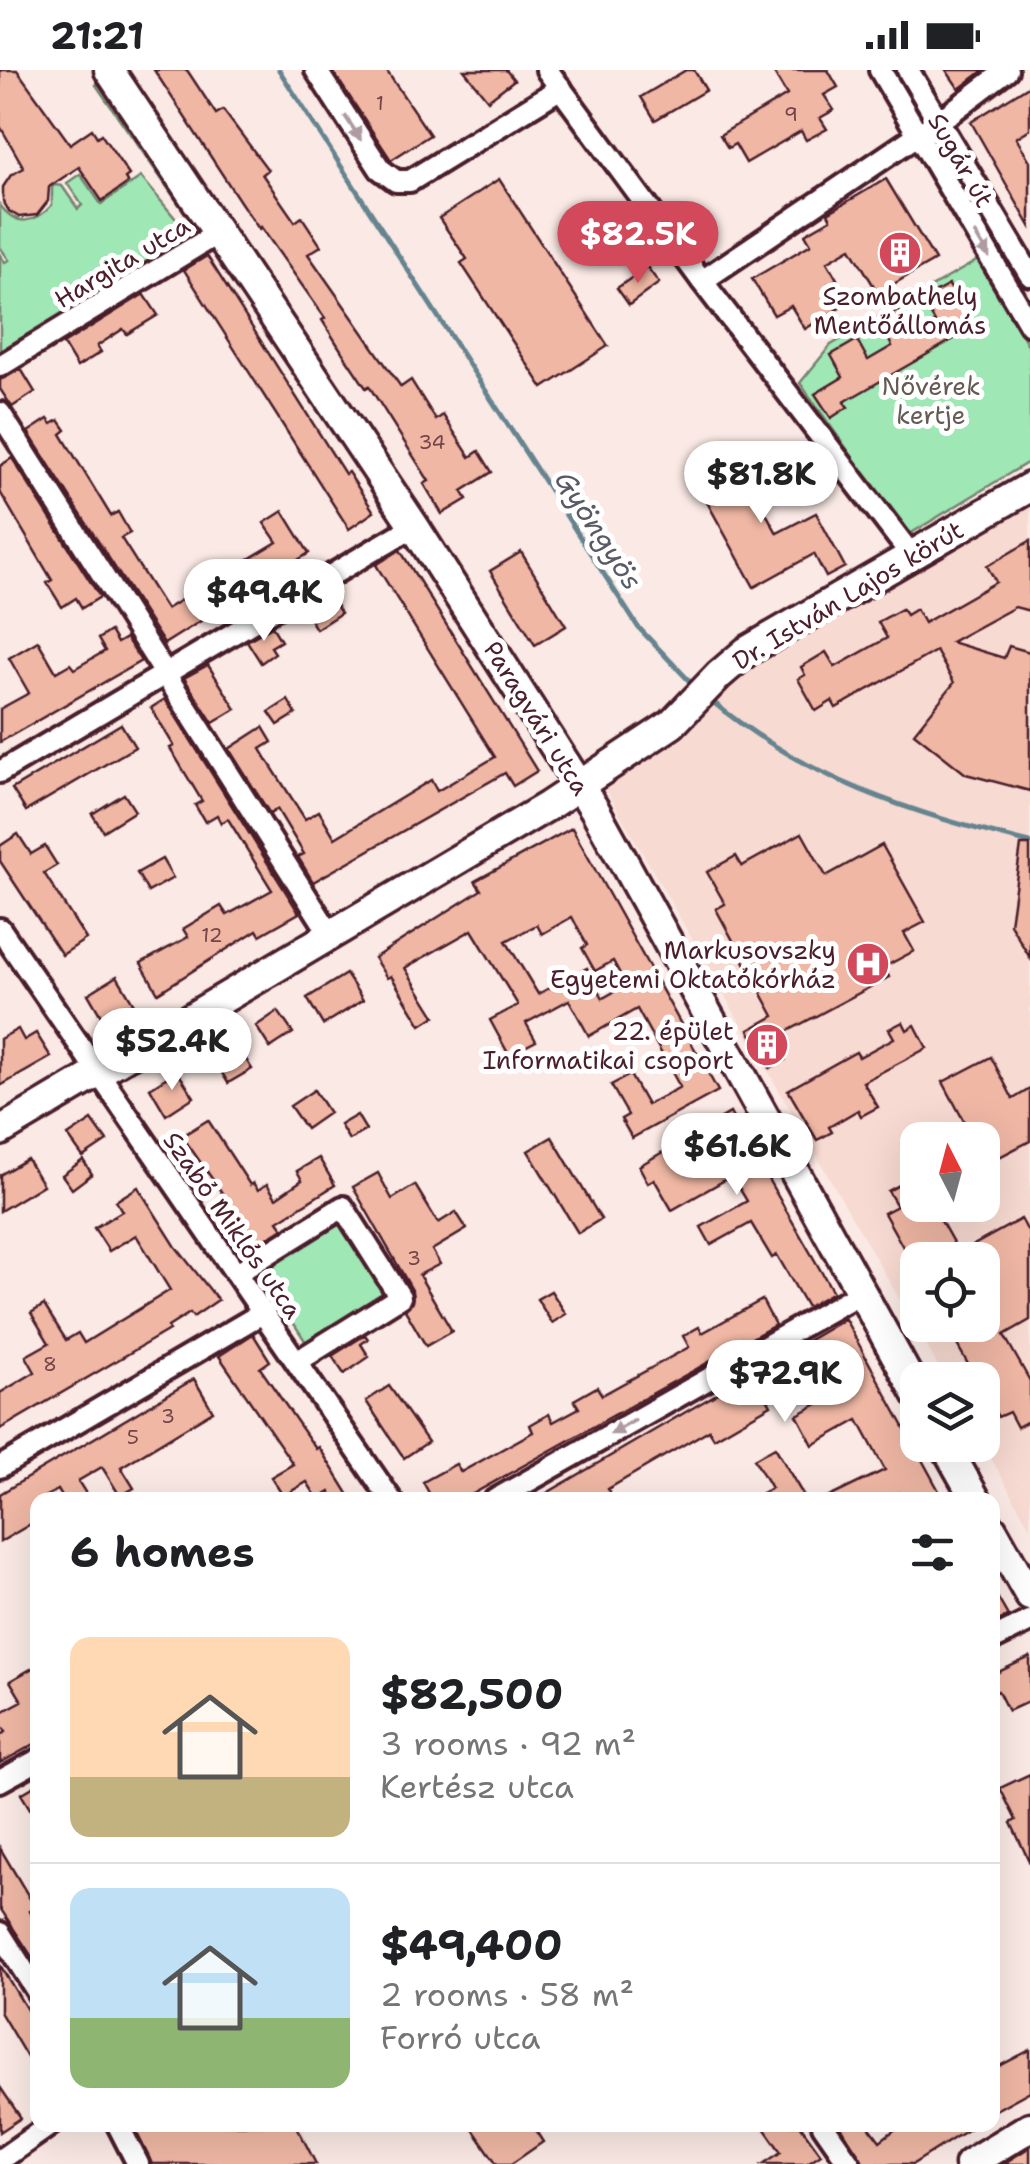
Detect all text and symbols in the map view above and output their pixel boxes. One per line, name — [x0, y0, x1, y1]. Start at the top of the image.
text: 21:21 — [50, 10, 144, 61]
house number: 1 — [376, 90, 384, 116]
house number: 9 — [784, 101, 798, 127]
street label: Sugár út — [920, 107, 1002, 213]
one-way arrow — [344, 114, 362, 142]
pin: $82.5K — [557, 201, 719, 286]
street label: Hargita utca — [48, 208, 196, 316]
text: $82.5K — [579, 212, 697, 255]
building icon: Szombathely Mentőállomás — [877, 230, 923, 276]
one-way arrow — [973, 231, 990, 259]
place label: Szombathely Mentőállomás — [814, 279, 986, 342]
park label: Nővérek kertje — [881, 369, 981, 432]
house number: 34 — [418, 429, 446, 455]
pin: $81.8K — [680, 441, 842, 526]
text: $81.8K — [706, 452, 816, 495]
water label: Gyöngyös — [546, 463, 652, 597]
street label: Dr. István Lajos körút — [726, 512, 970, 678]
pin: $49.4K — [183, 559, 345, 644]
text: $49.4K — [206, 570, 322, 613]
street label: Paragvári utca — [476, 635, 598, 802]
house number: 12 — [201, 922, 223, 948]
place label: Markusovszky Egyetemi Oktatókórház — [550, 933, 836, 996]
hospital icon: Markusovszky Egyetemi Oktatókórház — [845, 941, 891, 987]
pin: $52.4K — [91, 1008, 253, 1093]
place label: 22. épület Informatikai csoport — [483, 1014, 734, 1077]
text: $52.4K — [115, 1019, 229, 1062]
building icon: 22. épület Informatikai csoport — [744, 1022, 790, 1068]
pin: $61.6K — [656, 1113, 818, 1198]
north arrow — [900, 1122, 1000, 1222]
map controls — [900, 1122, 1000, 1462]
text: $61.6K — [683, 1124, 791, 1167]
street label: Szabó Miklós utca — [156, 1125, 311, 1326]
button: locate — [900, 1242, 1000, 1342]
house number: 3 — [407, 1245, 421, 1271]
pin: $72.9K — [704, 1340, 866, 1425]
house number: 8 — [43, 1351, 57, 1377]
text: $72.9K — [728, 1351, 842, 1394]
button: layers — [900, 1362, 1000, 1462]
house number: 3 — [161, 1403, 175, 1429]
one-way arrow — [609, 1418, 637, 1436]
house number: 5 — [127, 1424, 139, 1450]
text: 6 homes — [70, 1524, 255, 1580]
icon: filters — [905, 1525, 960, 1580]
text: $82,500 — [380, 1666, 563, 1722]
icon: home — [150, 1677, 270, 1797]
text: 3 rooms · 92 m² — [380, 1722, 636, 1765]
text: Kertész utca — [380, 1765, 574, 1808]
text: $49,400 — [380, 1917, 563, 1973]
icon: home — [150, 1928, 270, 2048]
text: 2 rooms · 58 m² — [380, 1973, 634, 2016]
text: Forró utca — [380, 2016, 540, 2059]

